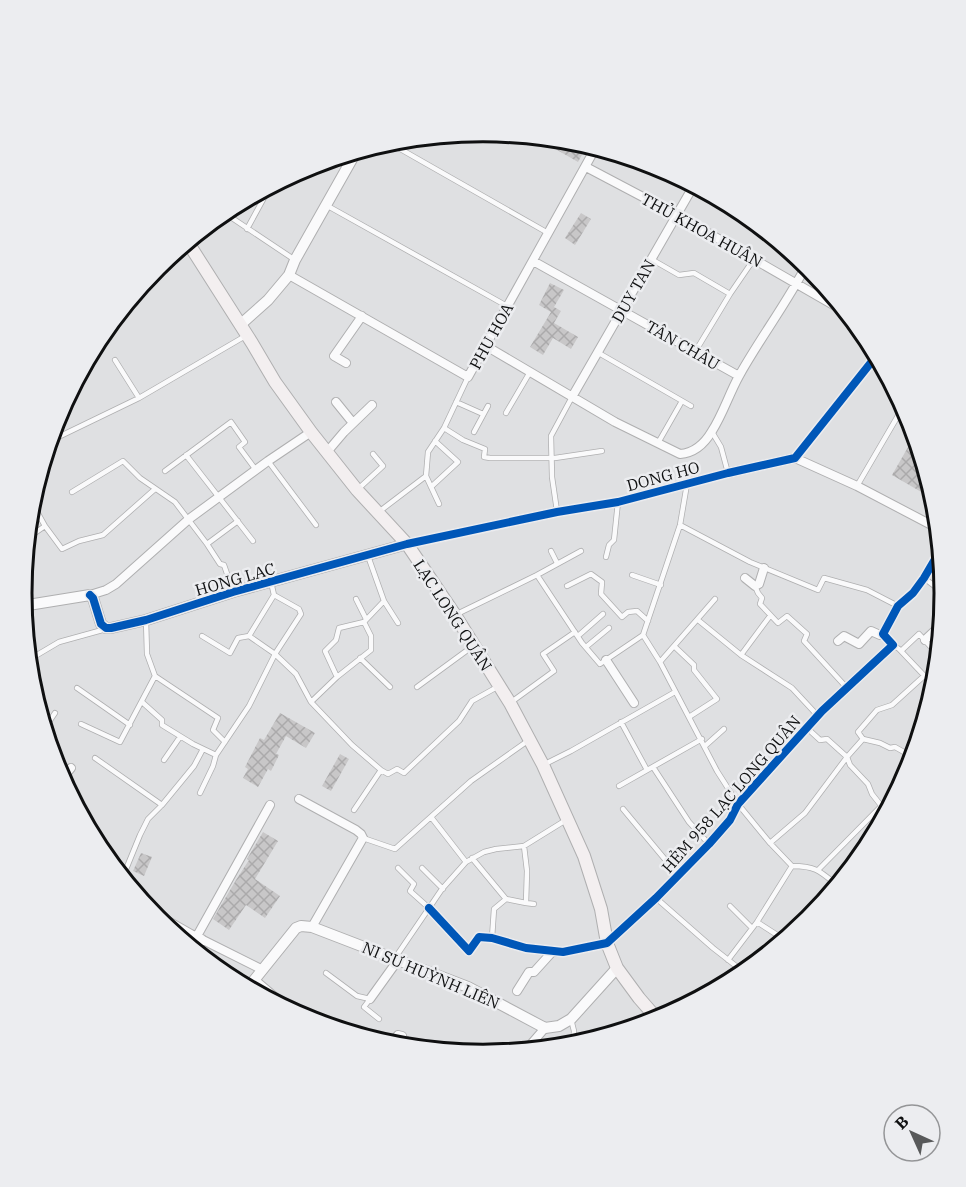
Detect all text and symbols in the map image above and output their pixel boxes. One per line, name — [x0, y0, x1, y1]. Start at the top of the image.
street label: THỦ KHOA HUÂN — [638, 188, 766, 272]
street label: DUY TAN — [607, 256, 659, 326]
street label: PHU HOA — [465, 299, 517, 373]
street label: TÂN CHÂU — [642, 316, 724, 374]
street label: DONG HO — [624, 457, 702, 495]
street label: LẠC LONG QUÂN — [409, 555, 497, 675]
street label: HONG LAC — [193, 558, 277, 600]
street label: HẺM 958 LẠC LONG QUÂN — [657, 711, 805, 877]
street label: NI SƯ HUỲNH LIÊN — [359, 936, 503, 1013]
north arrow — [882, 1103, 942, 1163]
text: B — [890, 1111, 912, 1133]

